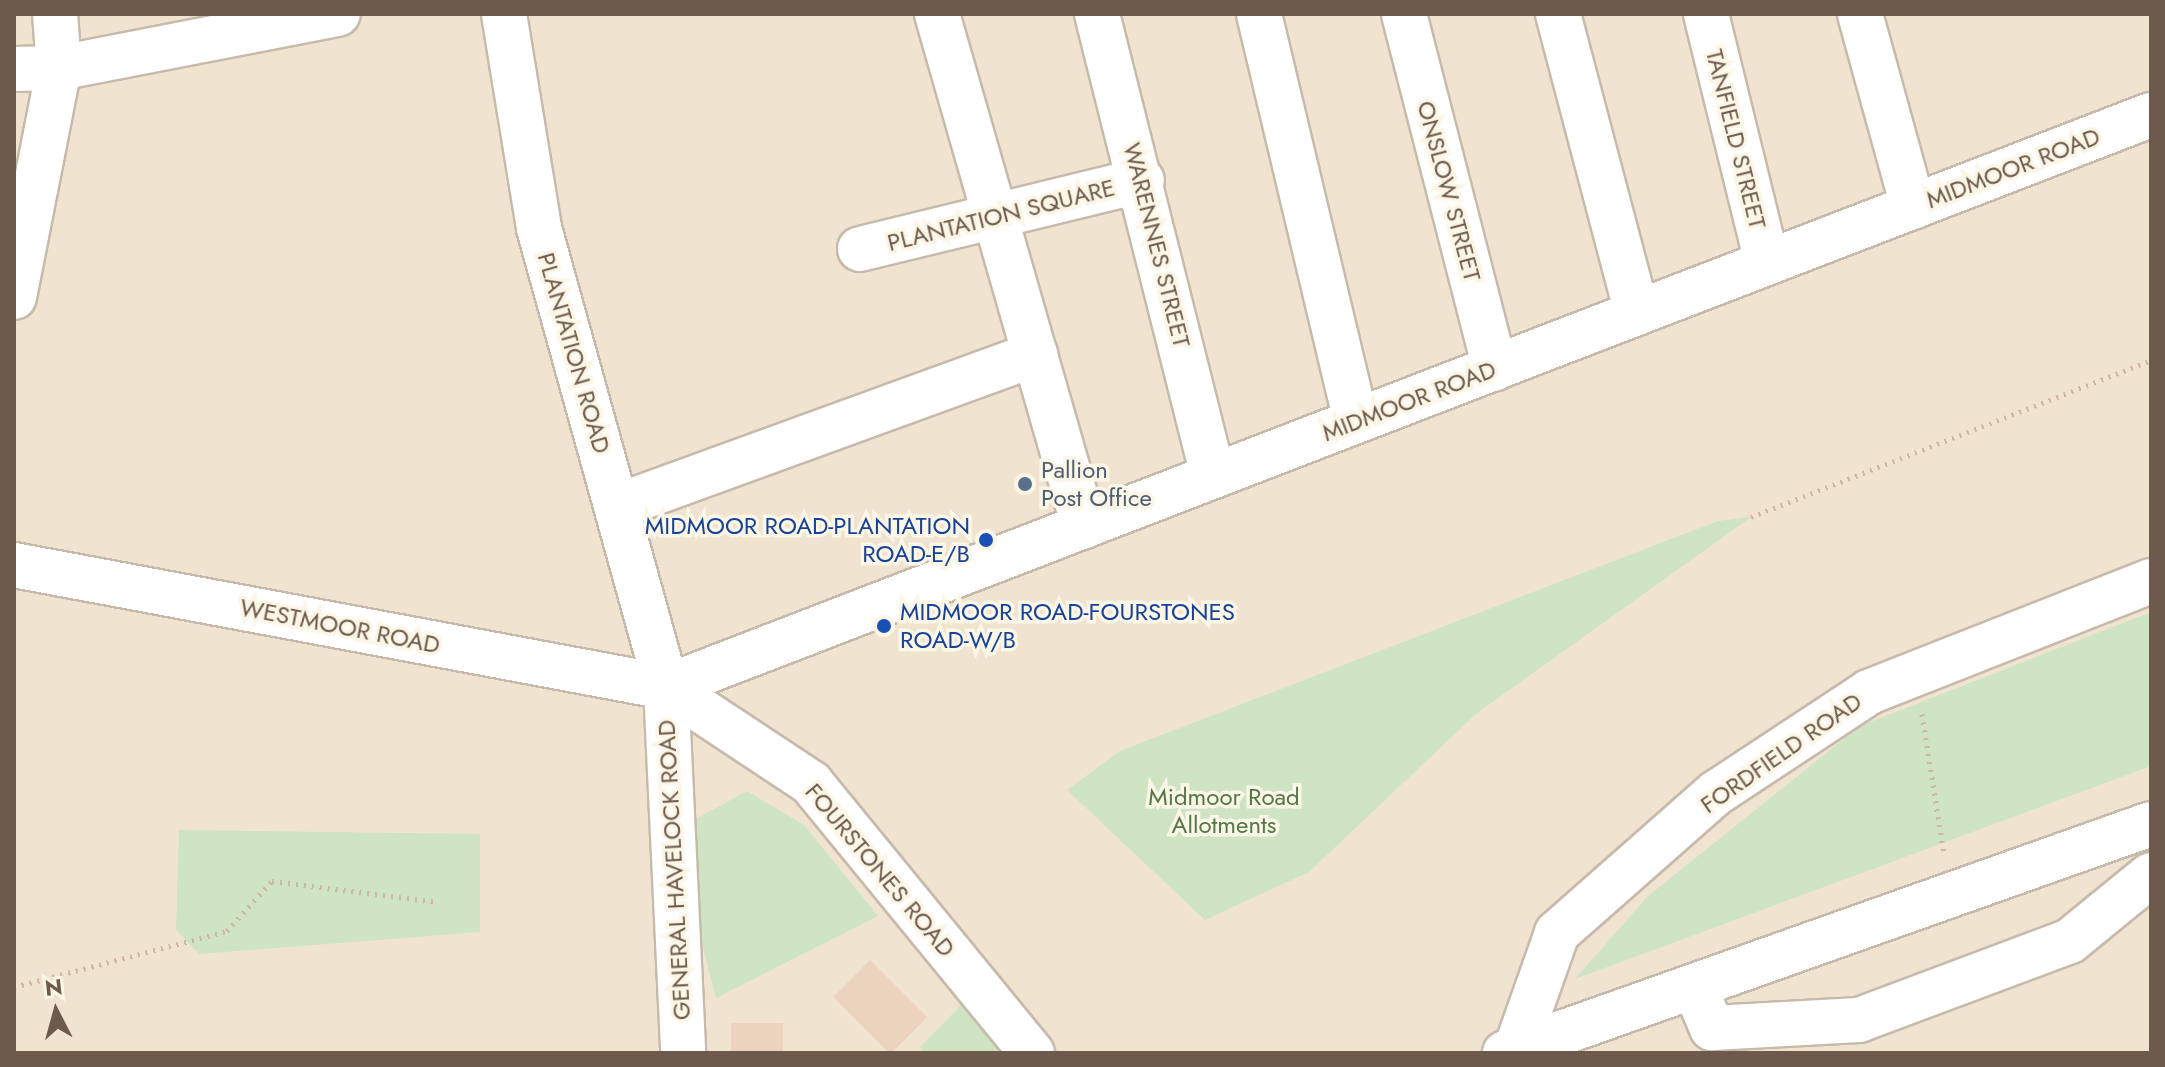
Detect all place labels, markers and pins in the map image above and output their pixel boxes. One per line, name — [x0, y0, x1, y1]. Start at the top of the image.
place label: Pallion Post Office — [1041, 456, 1152, 512]
marker: Pallion Post Office — [1016, 475, 1034, 493]
place label: MIDMOOR ROAD-PLANTATION ROAD-E/B — [645, 512, 970, 568]
marker: MIDMOOR ROAD-PLANTATION ROAD-E/B — [977, 531, 995, 549]
place label: MIDMOOR ROAD-FOURSTONES ROAD-W/B — [900, 598, 1235, 654]
marker: MIDMOOR ROAD-FOURSTONES ROAD-W/B — [875, 617, 893, 635]

